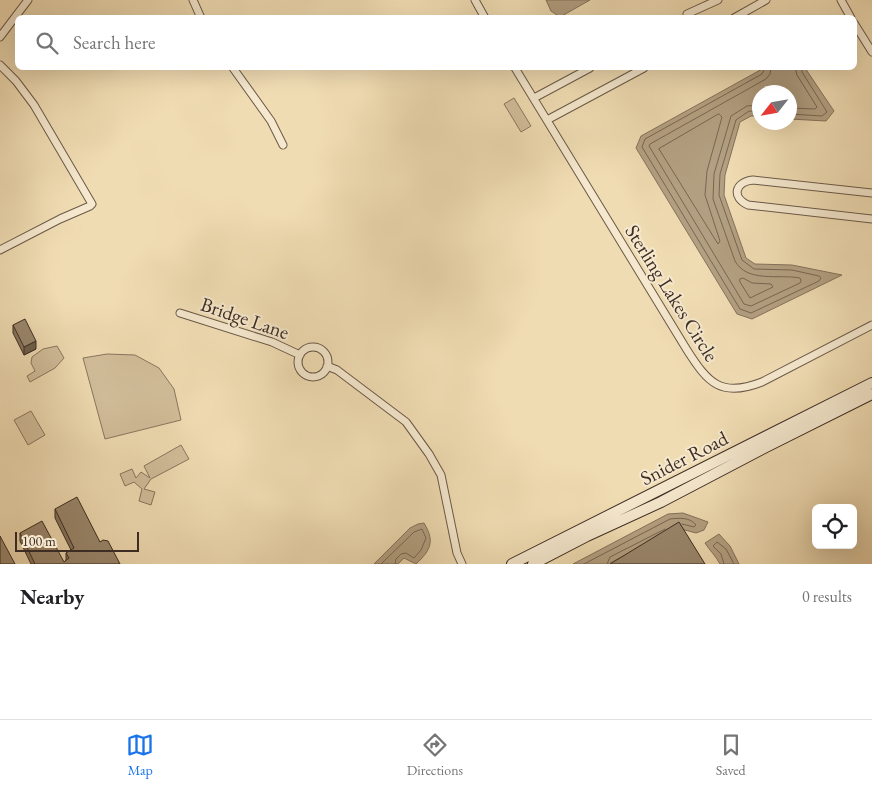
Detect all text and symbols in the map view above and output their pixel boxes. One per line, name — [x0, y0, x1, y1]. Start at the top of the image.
search box — [15, 15, 857, 70]
icon: search — [33, 29, 61, 57]
text: Search here — [73, 30, 155, 55]
north arrow — [752, 85, 797, 130]
street label: Sterling Lakes Circle — [619, 220, 725, 367]
street label: Bridge Lane — [197, 291, 293, 345]
street label: Snider Road — [636, 424, 733, 491]
map controls — [812, 504, 857, 549]
button: locate — [812, 504, 857, 549]
scale bar — [15, 529, 139, 552]
text: 100 m — [22, 532, 56, 550]
text: Nearby — [20, 583, 84, 610]
text: 0 results — [802, 586, 852, 607]
tab: Map — [126, 731, 154, 779]
tab: Directions — [407, 731, 463, 779]
tab: Saved — [716, 731, 746, 779]

